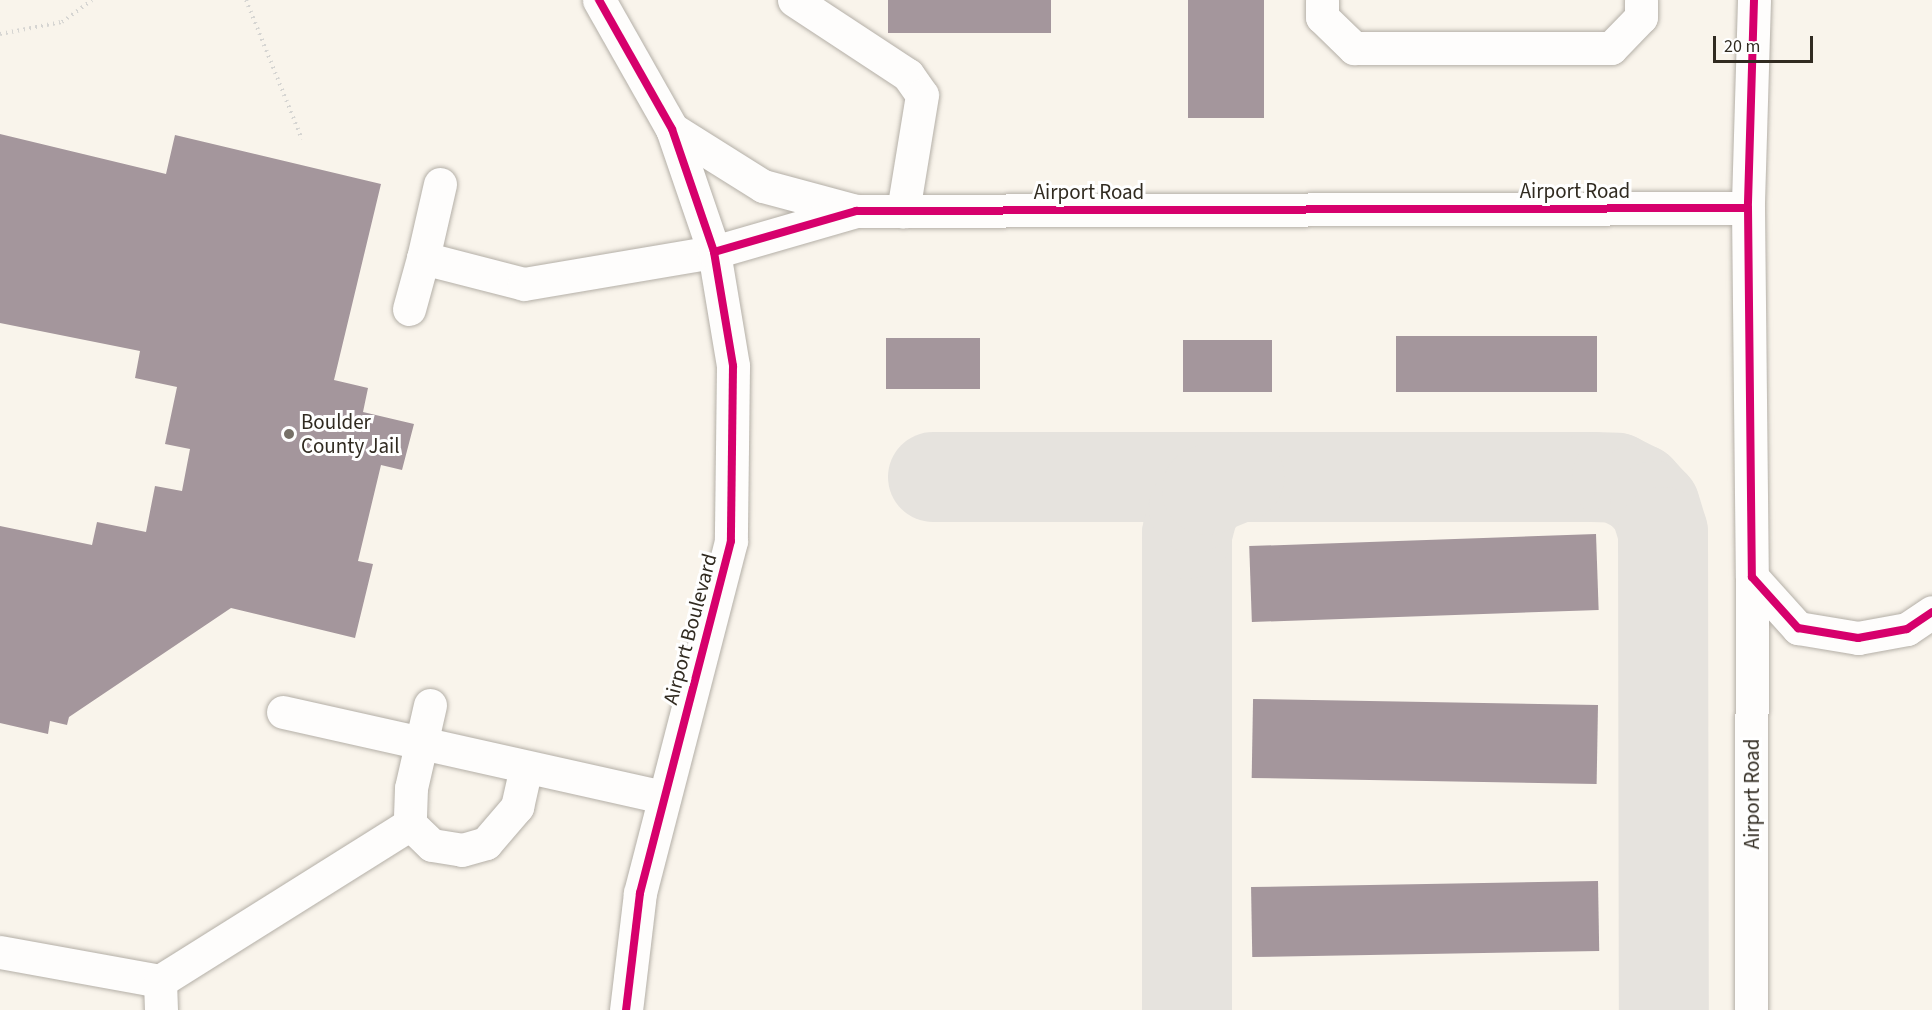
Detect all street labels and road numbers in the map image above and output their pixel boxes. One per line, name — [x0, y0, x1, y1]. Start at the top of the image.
street label: Airport Road — [1520, 178, 1630, 204]
street label: Airport Road — [1034, 179, 1144, 205]
street label: Airport Boulevard — [658, 551, 722, 707]
street label: Airport Road — [1739, 739, 1765, 849]

